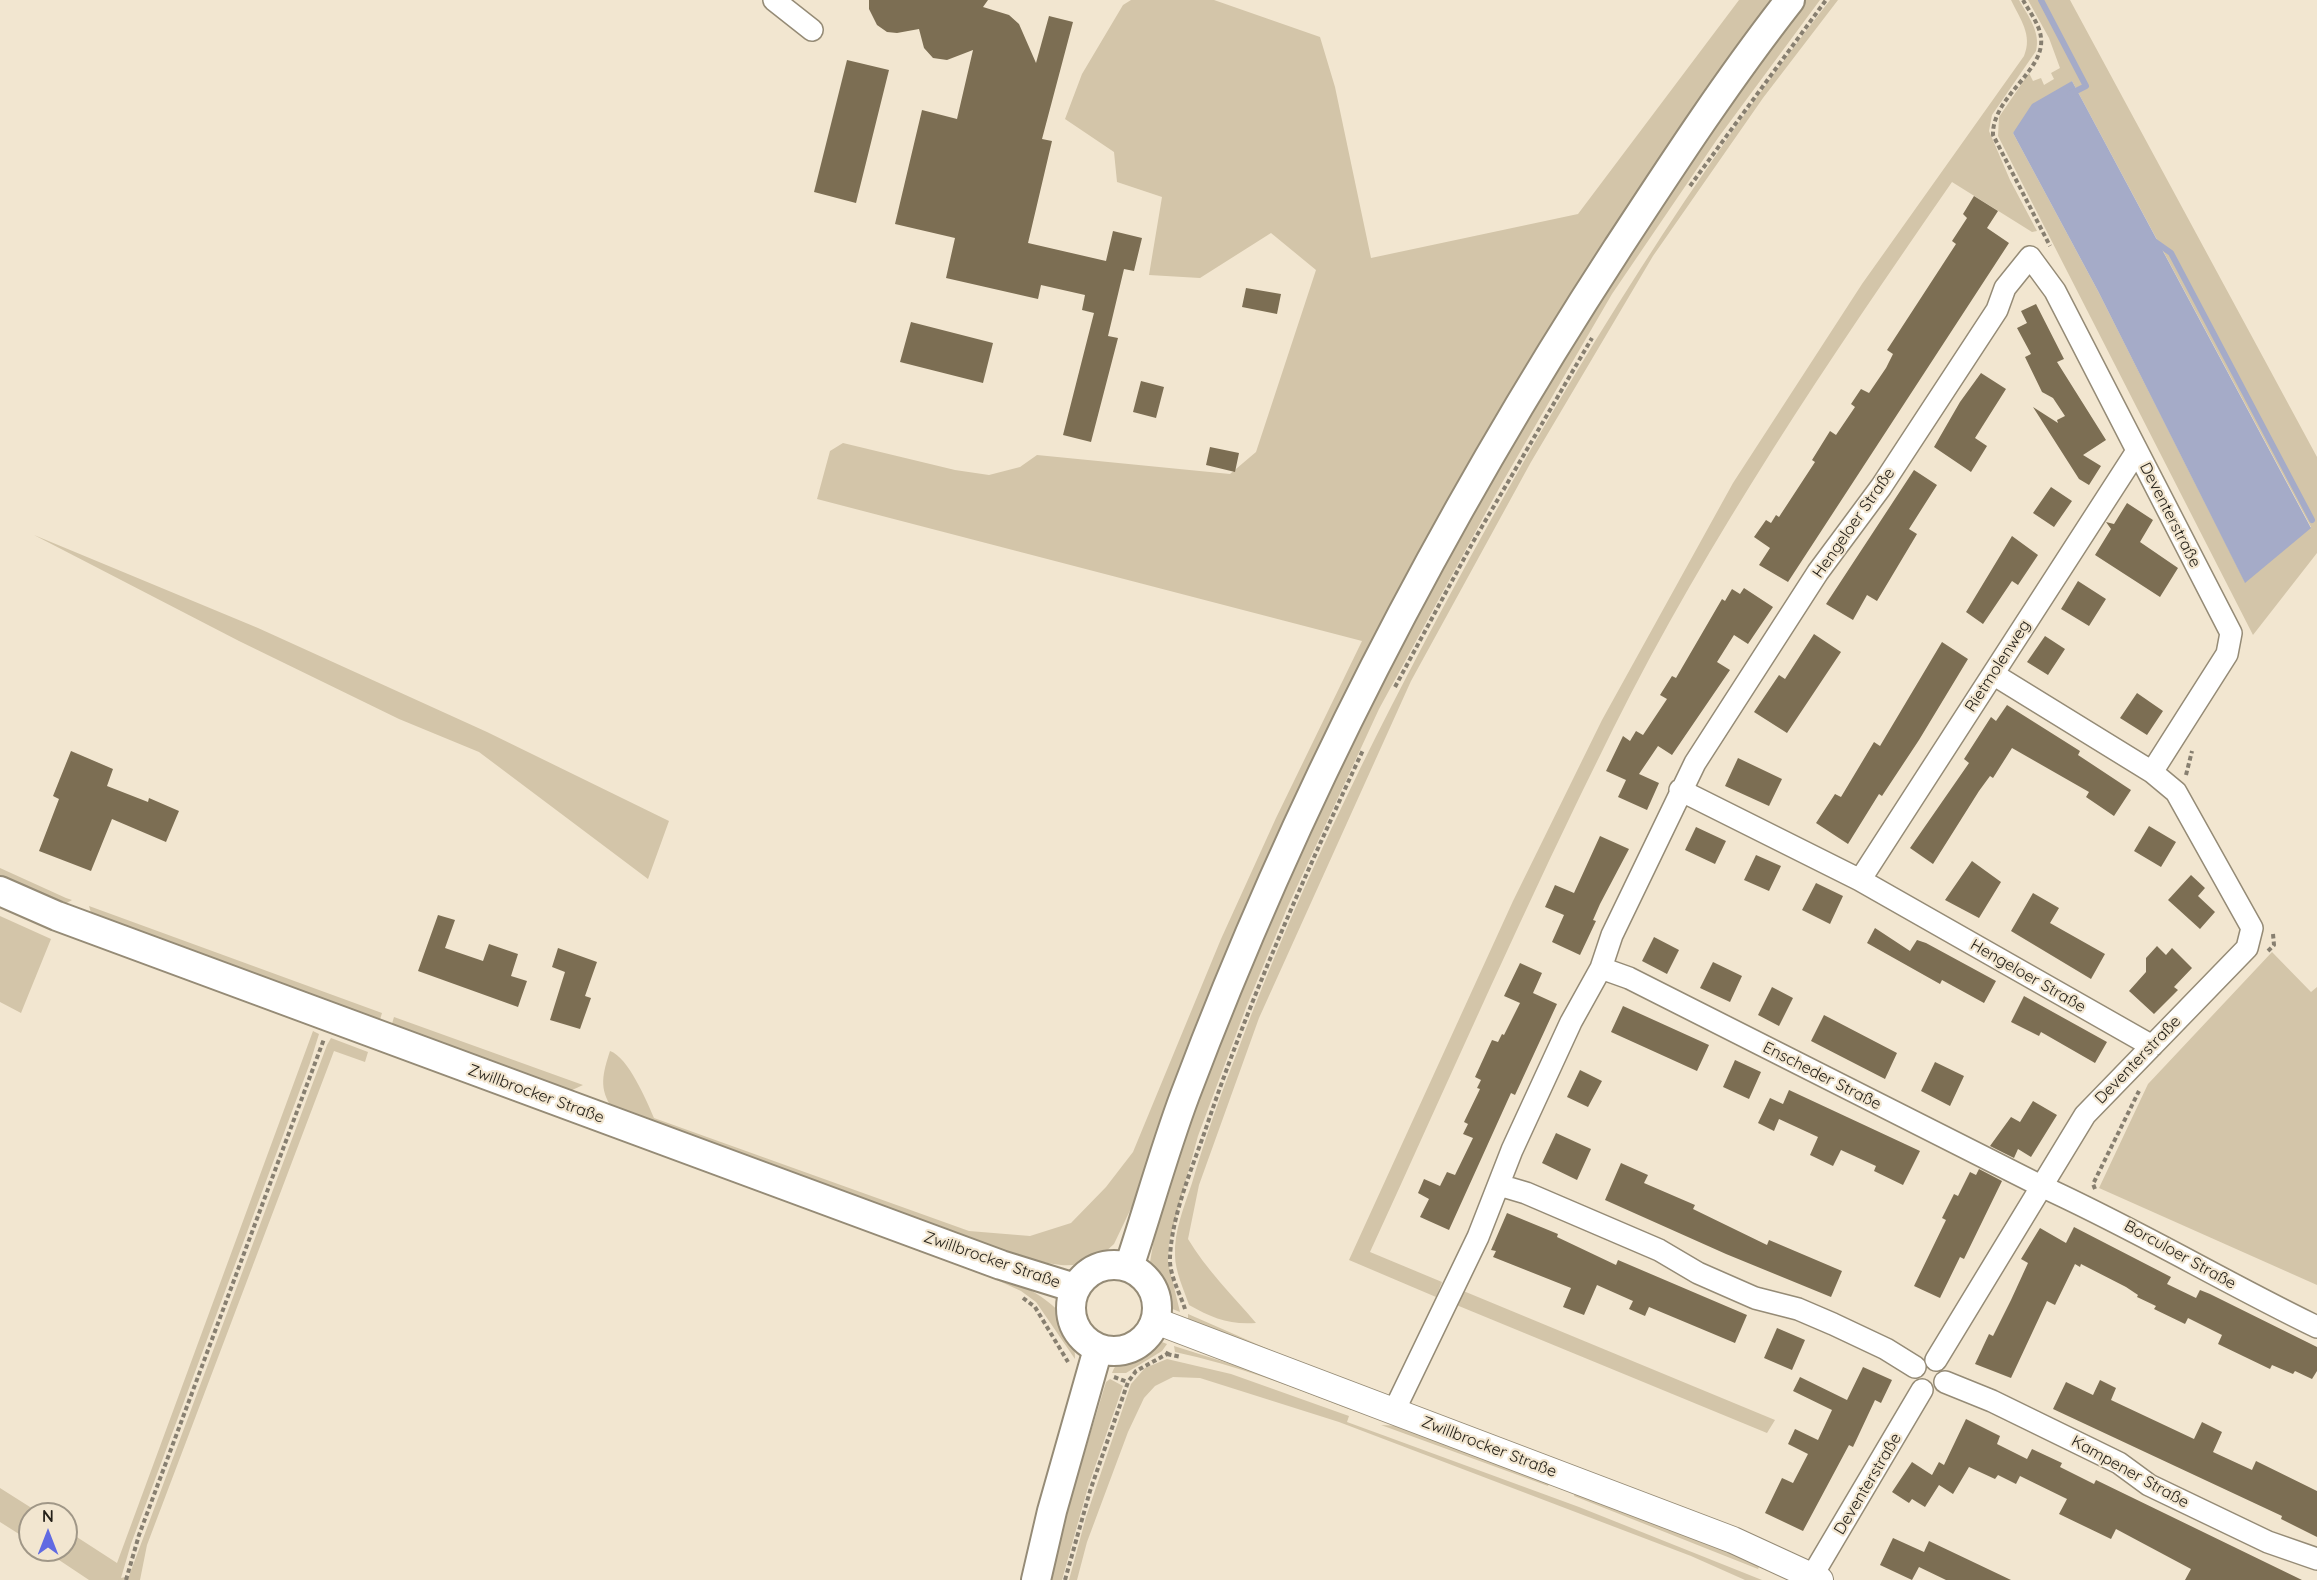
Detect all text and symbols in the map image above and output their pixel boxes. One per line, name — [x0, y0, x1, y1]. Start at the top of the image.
street label: Deventerstraße — [2135, 459, 2205, 571]
street label: Hengeloer Straße — [1809, 464, 1899, 582]
street label: Rietmolenweg — [1961, 616, 2035, 716]
street label: Hengeloer Straße — [1967, 935, 2089, 1017]
street label: Deventerstraße — [2091, 1012, 2185, 1108]
street label: Enscheder Straße — [1760, 1038, 1884, 1114]
street label: Zwillbrocker Straße — [465, 1060, 607, 1128]
street label: Borculoer Straße — [2121, 1216, 2239, 1294]
street label: Zwillbrocker Straße — [921, 1228, 1063, 1292]
street label: Zwillbrocker Straße — [1419, 1412, 1559, 1482]
street label: Deventerstraße — [1830, 1430, 1906, 1538]
street label: Kampener Straße — [2068, 1432, 2192, 1512]
north arrow — [18, 1502, 78, 1562]
text: N — [42, 1506, 54, 1526]

